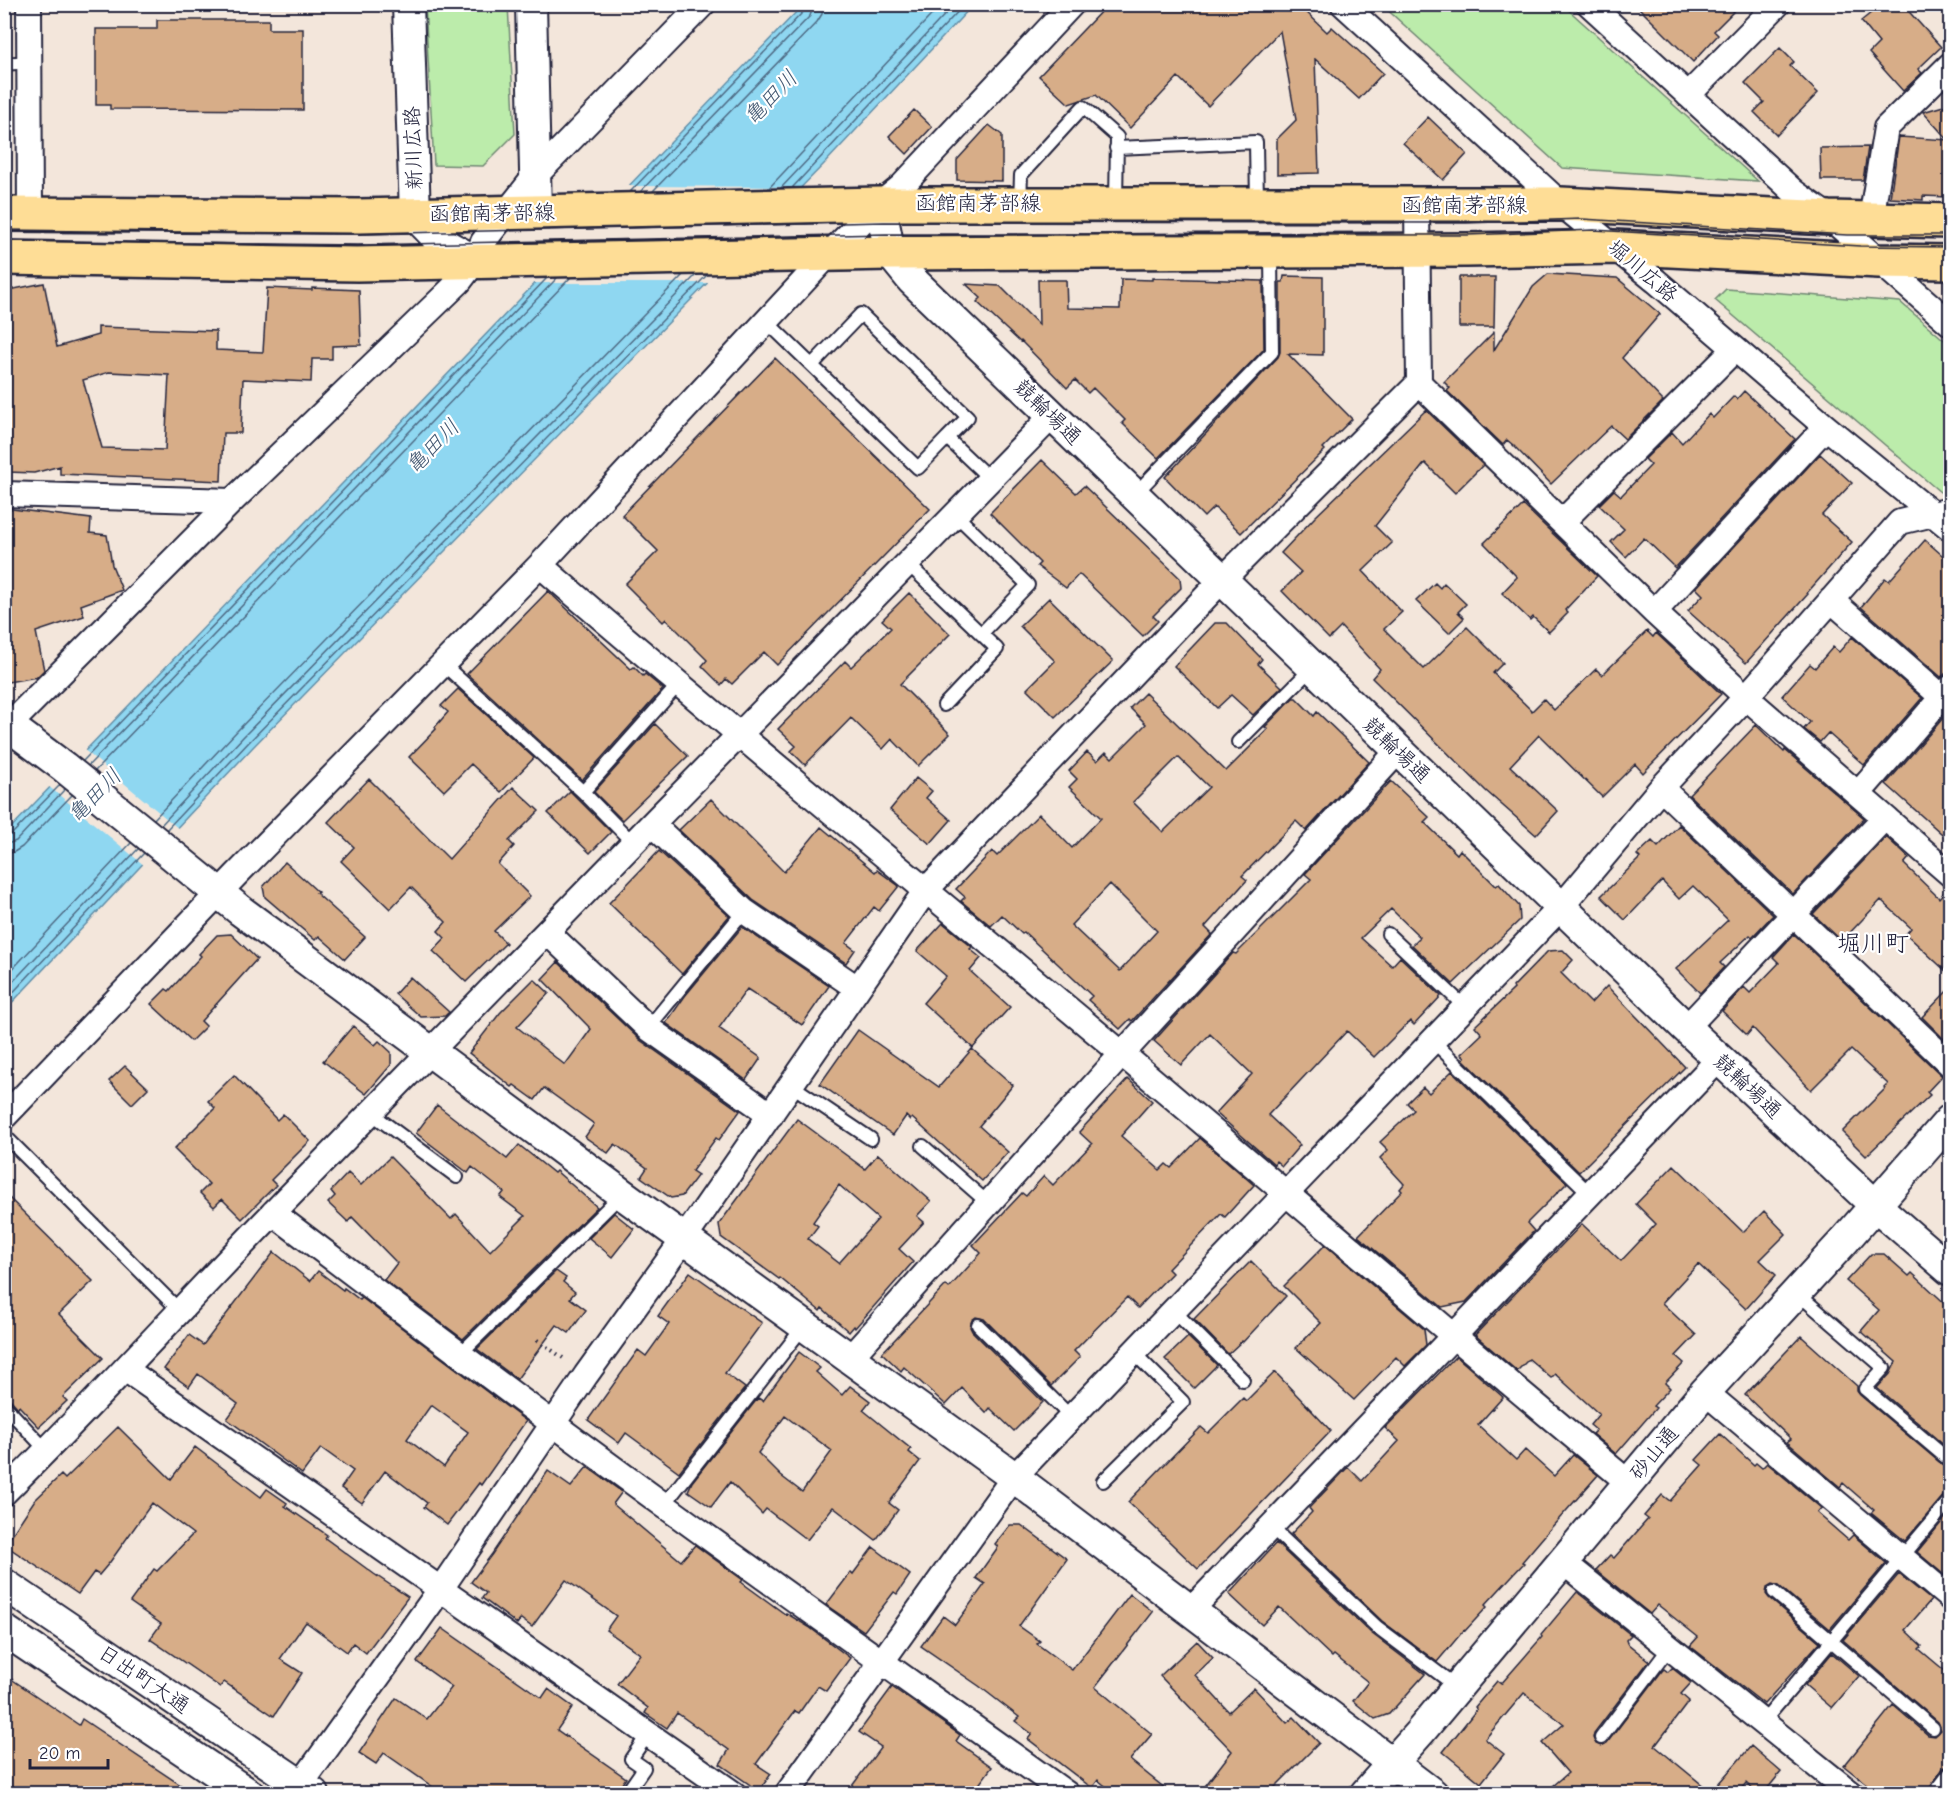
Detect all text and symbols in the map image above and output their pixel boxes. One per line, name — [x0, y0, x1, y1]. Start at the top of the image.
water label: 亀田川 — [738, 65, 803, 130]
street label: 新川広路 — [400, 106, 426, 190]
street label: 函館南茅部線 — [915, 191, 1041, 215]
street label: 函館南茅部線 — [1401, 193, 1527, 217]
street label: 函館南茅部線 — [429, 200, 555, 226]
street label: 堀川広路 — [1603, 235, 1683, 307]
street label: 競輪場通 — [1009, 374, 1087, 450]
water label: 亀田川 — [400, 414, 465, 479]
street label: 競輪場通 — [1358, 712, 1436, 788]
water label: 亀田川 — [62, 763, 127, 828]
district label: 堀川町 — [1837, 929, 1909, 957]
street label: 競輪場通 — [1709, 1049, 1787, 1123]
street label: 砂山通 — [1625, 1421, 1683, 1485]
street label: 日出町大通 — [94, 1640, 194, 1718]
scale bar — [30, 1732, 108, 1770]
text: 20 m — [39, 1743, 80, 1764]

